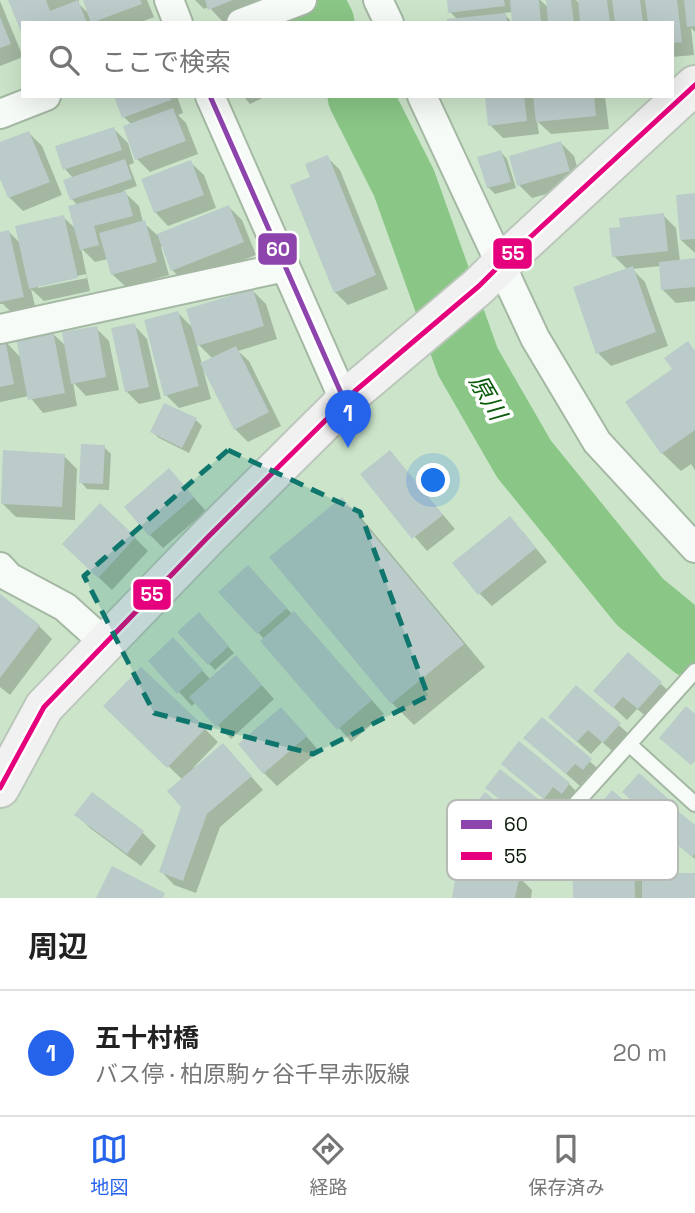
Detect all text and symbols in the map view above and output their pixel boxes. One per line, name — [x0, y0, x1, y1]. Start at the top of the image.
search box — [21, 21, 674, 98]
icon: search — [45, 41, 83, 79]
text: ここで検索 — [101, 45, 231, 79]
line badge: 60 — [257, 232, 298, 266]
text: 60 — [266, 237, 290, 262]
line badge: 55 — [492, 237, 533, 270]
text: 55 — [502, 241, 524, 266]
water label: 原川 — [463, 368, 515, 428]
pin: 1 — [325, 390, 371, 448]
your location — [416, 463, 450, 497]
line badge: 55 — [132, 578, 172, 611]
text: 55 — [141, 582, 163, 607]
legend — [447, 800, 678, 880]
text: 60 — [504, 812, 528, 837]
text: 55 — [504, 844, 527, 869]
text: 周辺 — [28, 927, 88, 966]
text: 五十村橋 — [95, 1021, 199, 1055]
text: 1 — [46, 1038, 56, 1068]
text: 20 m — [613, 1038, 667, 1068]
text: バス停 · 柏原駒ヶ谷千早赤阪線 — [95, 1059, 410, 1089]
tab: 地図 — [90, 1130, 129, 1200]
tab: 経路 — [309, 1130, 348, 1200]
tab: 保存済み — [528, 1130, 605, 1200]

